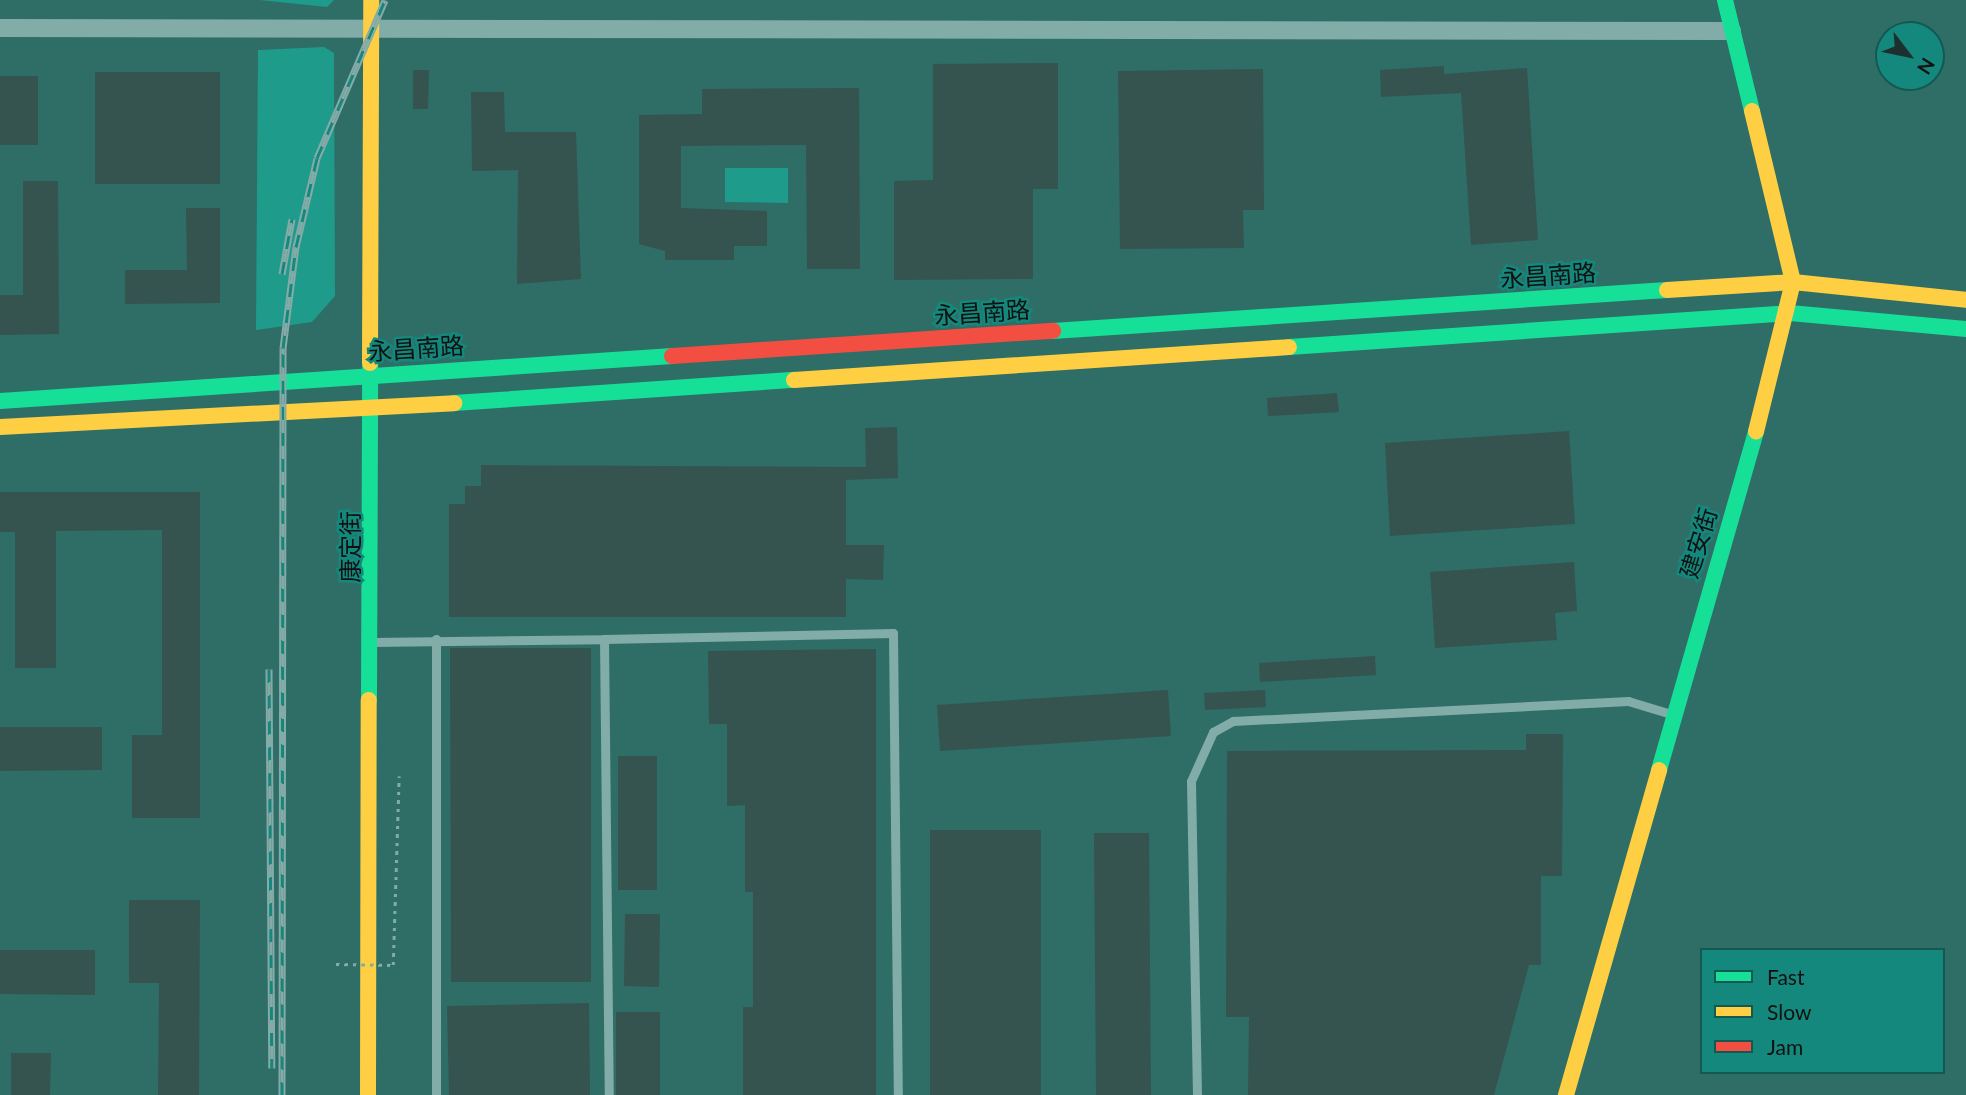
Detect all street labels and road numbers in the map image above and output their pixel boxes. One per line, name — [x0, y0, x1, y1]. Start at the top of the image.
street label: 永昌南路 — [1499, 257, 1597, 293]
street label: 永昌南路 — [933, 294, 1031, 330]
street label: 永昌南路 — [367, 330, 465, 366]
street label: 建安街 — [1674, 504, 1722, 582]
street label: 康定街 — [336, 511, 364, 583]

